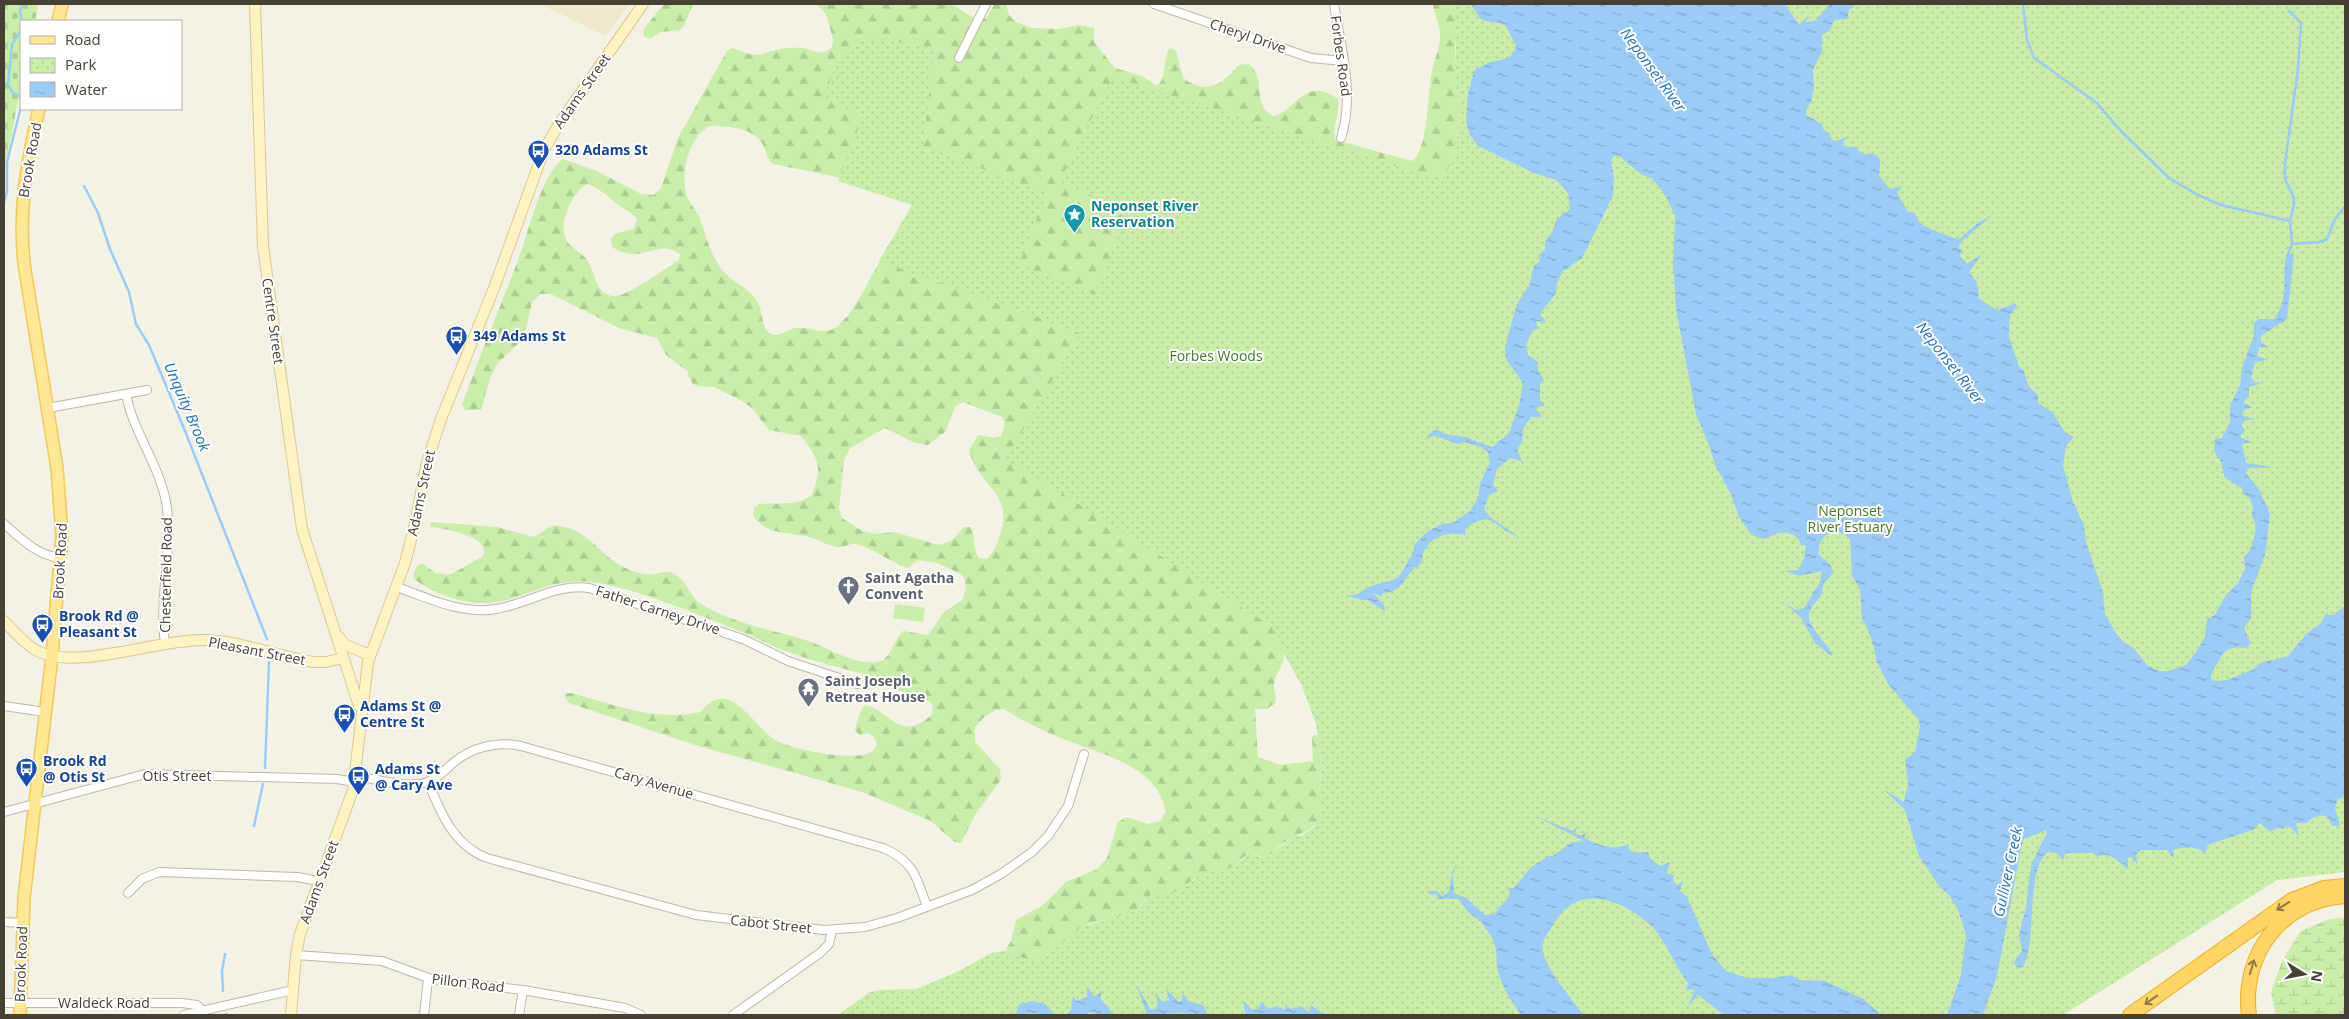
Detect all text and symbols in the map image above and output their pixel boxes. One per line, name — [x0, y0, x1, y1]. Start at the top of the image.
street label: Cheryl Drive — [1208, 14, 1289, 57]
street label: Forbes Road — [1326, 14, 1357, 98]
legend — [20, 20, 182, 110]
water label: Neponset River — [1617, 23, 1692, 116]
text: Road — [65, 29, 101, 49]
street label: Adams Street — [549, 49, 614, 132]
text: Park — [65, 54, 96, 74]
text: Water — [65, 79, 107, 99]
street label: Brook Road — [14, 121, 45, 199]
bus stop icon: 320 Adams St — [527, 138, 551, 169]
place label: 320 Adams St — [555, 140, 648, 159]
place label: Neponset River Reservation — [1091, 196, 1199, 231]
place icon: Neponset River Reservation — [1063, 202, 1087, 233]
street label: Centre Street — [258, 277, 289, 365]
water label: Neponset River — [1912, 317, 1990, 408]
bus stop icon: 349 Adams St — [445, 324, 469, 355]
place label: 349 Adams St — [473, 326, 566, 345]
park label: Forbes Woods — [1169, 346, 1263, 365]
water label: Unquity Brook — [160, 359, 216, 455]
street label: Adams Street — [402, 448, 439, 538]
park label: Neponset River Estuary — [1808, 501, 1893, 536]
street label: Chesterfield Road — [155, 517, 176, 633]
street label: Brook Road — [48, 523, 71, 599]
place label: Saint Agatha Convent — [865, 568, 954, 603]
church icon: Saint Agatha Convent — [837, 574, 861, 605]
street label: Father Carney Drive — [594, 580, 723, 639]
place label: Brook Rd @ Pleasant St — [59, 606, 139, 641]
bus stop icon: Brook Rd @ Pleasant St — [31, 612, 55, 643]
street label: Pleasant Street — [207, 632, 307, 669]
place label: Saint Joseph Retreat House — [825, 671, 925, 706]
temple icon: Saint Joseph Retreat House — [797, 677, 821, 708]
place label: Adams St @ Centre St — [360, 696, 441, 731]
bus stop icon: Adams St @ Centre St — [332, 702, 356, 733]
place label: Brook Rd @ Otis St — [43, 751, 107, 786]
bus stop icon: Brook Rd @ Otis St — [15, 757, 39, 788]
place label: Adams St @ Cary Ave — [375, 759, 452, 794]
street label: Cary Avenue — [612, 762, 696, 803]
bus stop icon: Adams St @ Cary Ave — [347, 765, 371, 796]
street label: Otis Street — [143, 766, 211, 785]
water label: Gulliver Creek — [1988, 824, 2026, 919]
street label: Adams Street — [295, 837, 342, 926]
one-way arrow — [2276, 900, 2290, 911]
street label: Cabot Street — [730, 910, 812, 937]
street label: Brook Road — [10, 926, 31, 1002]
north arrow — [2279, 949, 2329, 999]
one-way arrow — [2248, 960, 2258, 976]
street label: Pillon Road — [431, 969, 505, 996]
text: N — [2307, 969, 2328, 984]
street label: Waldeck Road — [58, 993, 150, 1012]
one-way arrow — [2144, 995, 2158, 1005]

